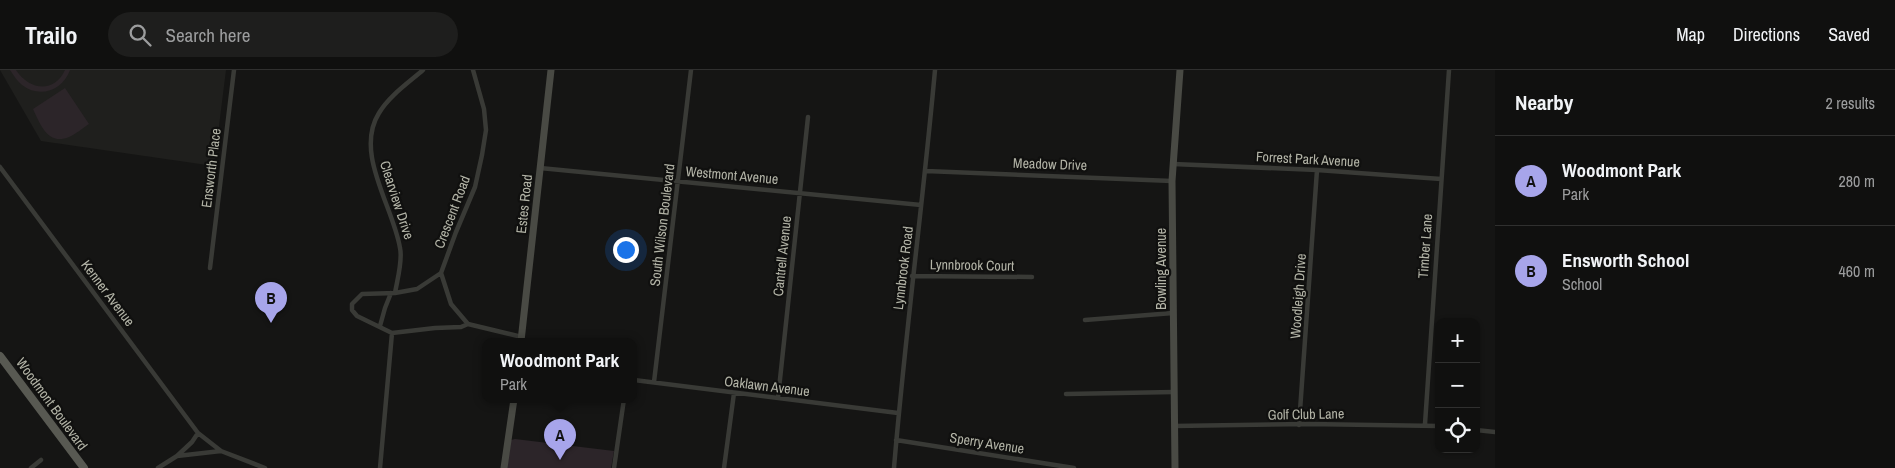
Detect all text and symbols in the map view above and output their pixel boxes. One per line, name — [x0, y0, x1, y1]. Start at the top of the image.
search box — [108, 12, 458, 57]
text: Trailo — [25, 19, 78, 51]
icon: search — [126, 21, 154, 49]
text: Search here — [166, 22, 250, 48]
text: Map — [1676, 22, 1705, 47]
text: Directions — [1733, 22, 1800, 47]
text: Saved — [1828, 22, 1870, 47]
text: Nearby — [1515, 88, 1573, 117]
text: 2 results — [1825, 92, 1875, 114]
street label: Ensworth Place — [197, 127, 225, 209]
street label: Forrest Park Avenue — [1256, 147, 1360, 171]
street label: Meadow Drive — [1013, 154, 1087, 174]
text: Woodmont Park — [1562, 157, 1681, 183]
street label: Clearview Drive — [376, 158, 418, 242]
street label: Westmont Avenue — [685, 162, 779, 188]
street label: South Wilson Boulevard — [646, 163, 678, 287]
text: A — [1526, 170, 1536, 192]
text: 280 m — [1839, 170, 1875, 192]
street label: Crescent Road — [430, 173, 474, 251]
street label: Estes Road — [512, 174, 536, 234]
text: Park — [1562, 183, 1589, 205]
street label: Timber Lane — [1414, 213, 1436, 279]
street label: Cantrell Avenue — [769, 215, 795, 297]
street label: Lynnbrook Road — [889, 225, 917, 311]
street label: Bowling Avenue — [1152, 228, 1170, 310]
your location — [613, 237, 639, 263]
text: Ensworth School — [1562, 247, 1689, 273]
street label: Woodleigh Drive — [1286, 253, 1310, 339]
street label: Lynnbrook Court — [930, 255, 1014, 275]
street label: Kenner Avenue — [77, 256, 139, 330]
text: B — [1526, 260, 1536, 282]
text: 460 m — [1839, 260, 1875, 282]
text: School — [1562, 273, 1602, 295]
pin: B — [255, 282, 287, 323]
map controls — [1435, 318, 1480, 453]
button: + — [1435, 318, 1480, 363]
popup — [482, 338, 637, 403]
text: Woodmont Park — [500, 347, 619, 373]
street label: Woodmont Boulevard — [12, 354, 92, 454]
button: − — [1435, 363, 1480, 408]
street label: Oaklawn Avenue — [723, 372, 811, 400]
text: Park — [500, 373, 527, 395]
street label: Golf Club Lane — [1268, 404, 1344, 424]
button: locate — [1435, 408, 1480, 453]
pin: A — [544, 419, 576, 460]
street label: Sperry Avenue — [948, 428, 1026, 458]

